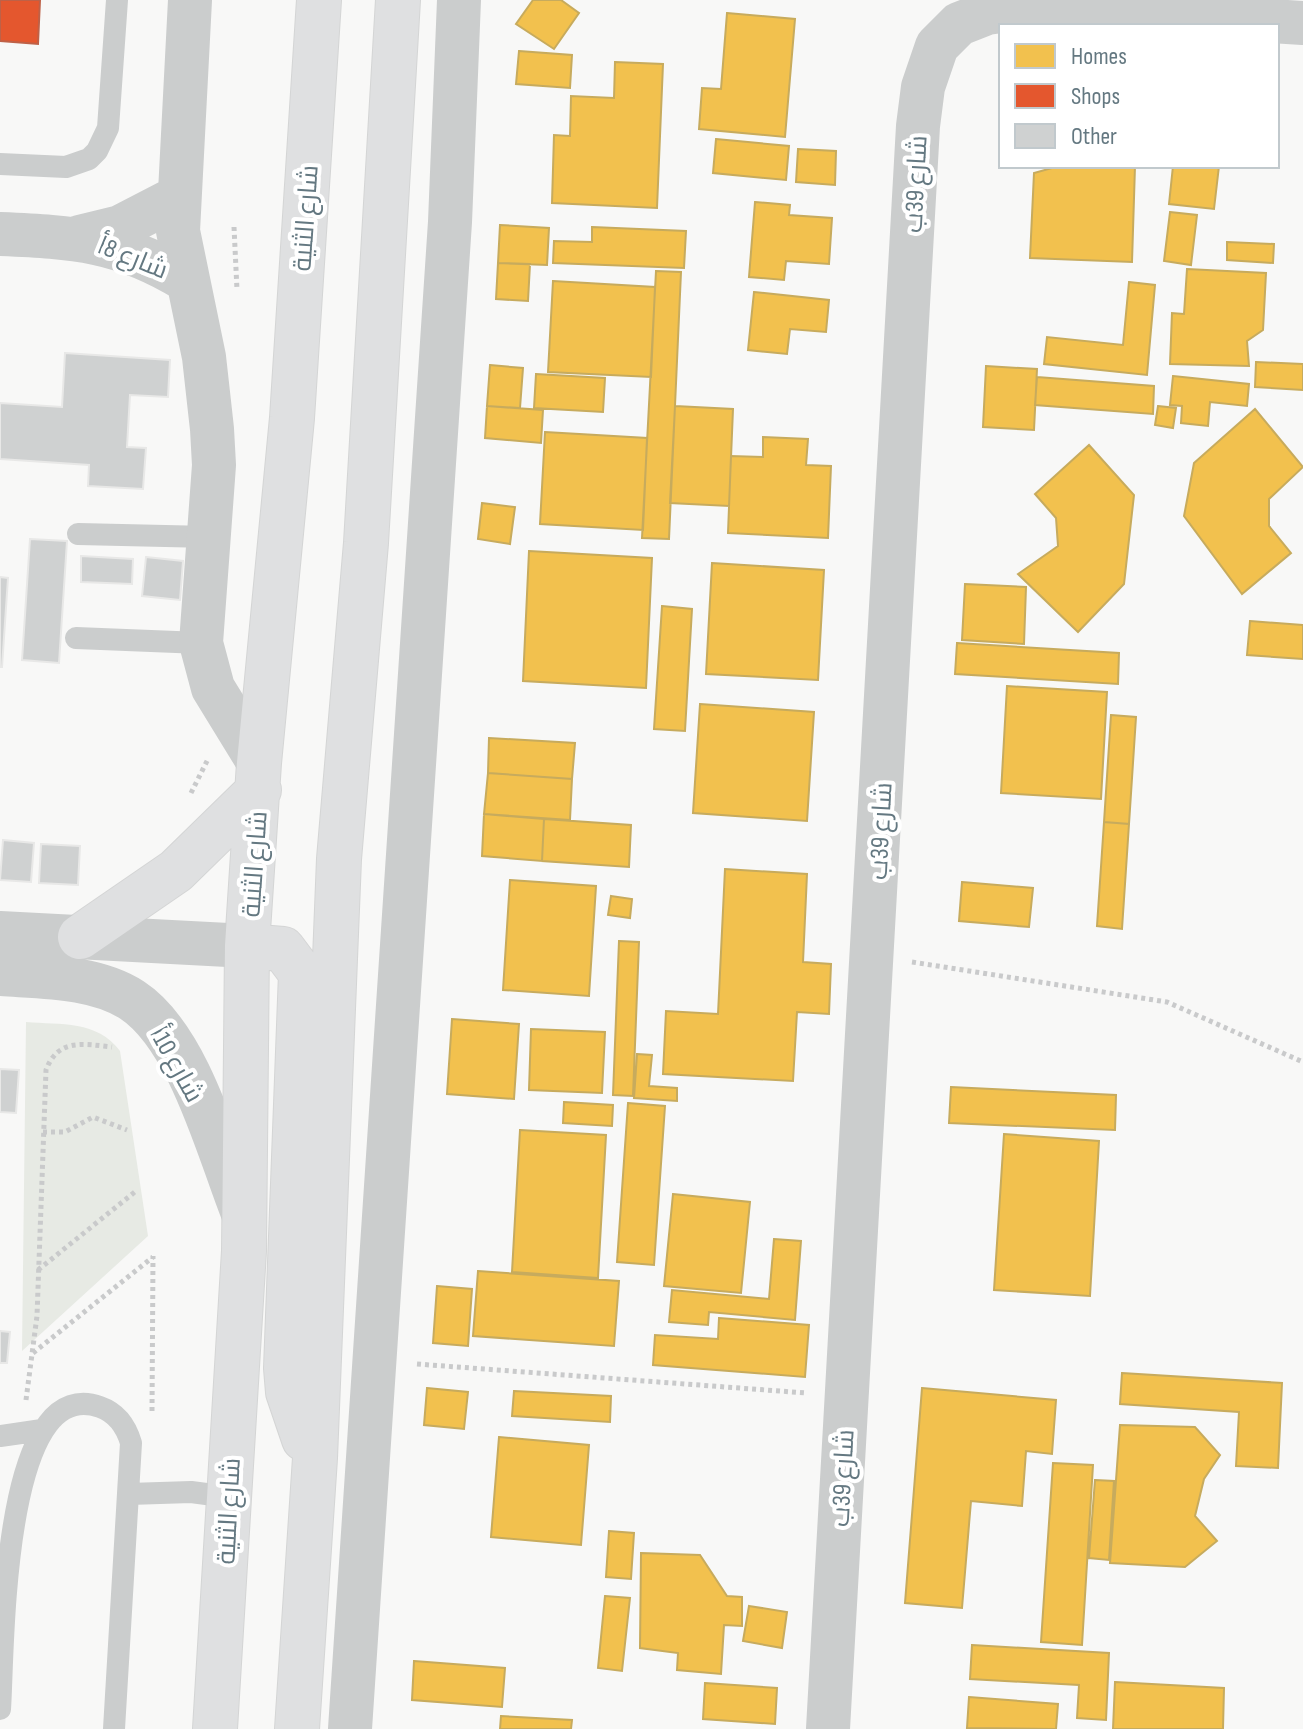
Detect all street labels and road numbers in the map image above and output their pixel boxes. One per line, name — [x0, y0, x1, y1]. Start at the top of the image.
street label: شارع 39ب — [898, 135, 935, 234]
street label: شارع الثنية — [287, 164, 326, 272]
street label: شارع 8أ — [93, 228, 173, 286]
street label: شارع 39ب — [863, 782, 900, 881]
street label: شارع الثنية — [236, 810, 275, 918]
street label: شارع 10أ — [142, 1020, 212, 1108]
street label: شارع 39ب — [825, 1429, 862, 1528]
street label: شارع الثنية — [211, 1457, 248, 1565]

